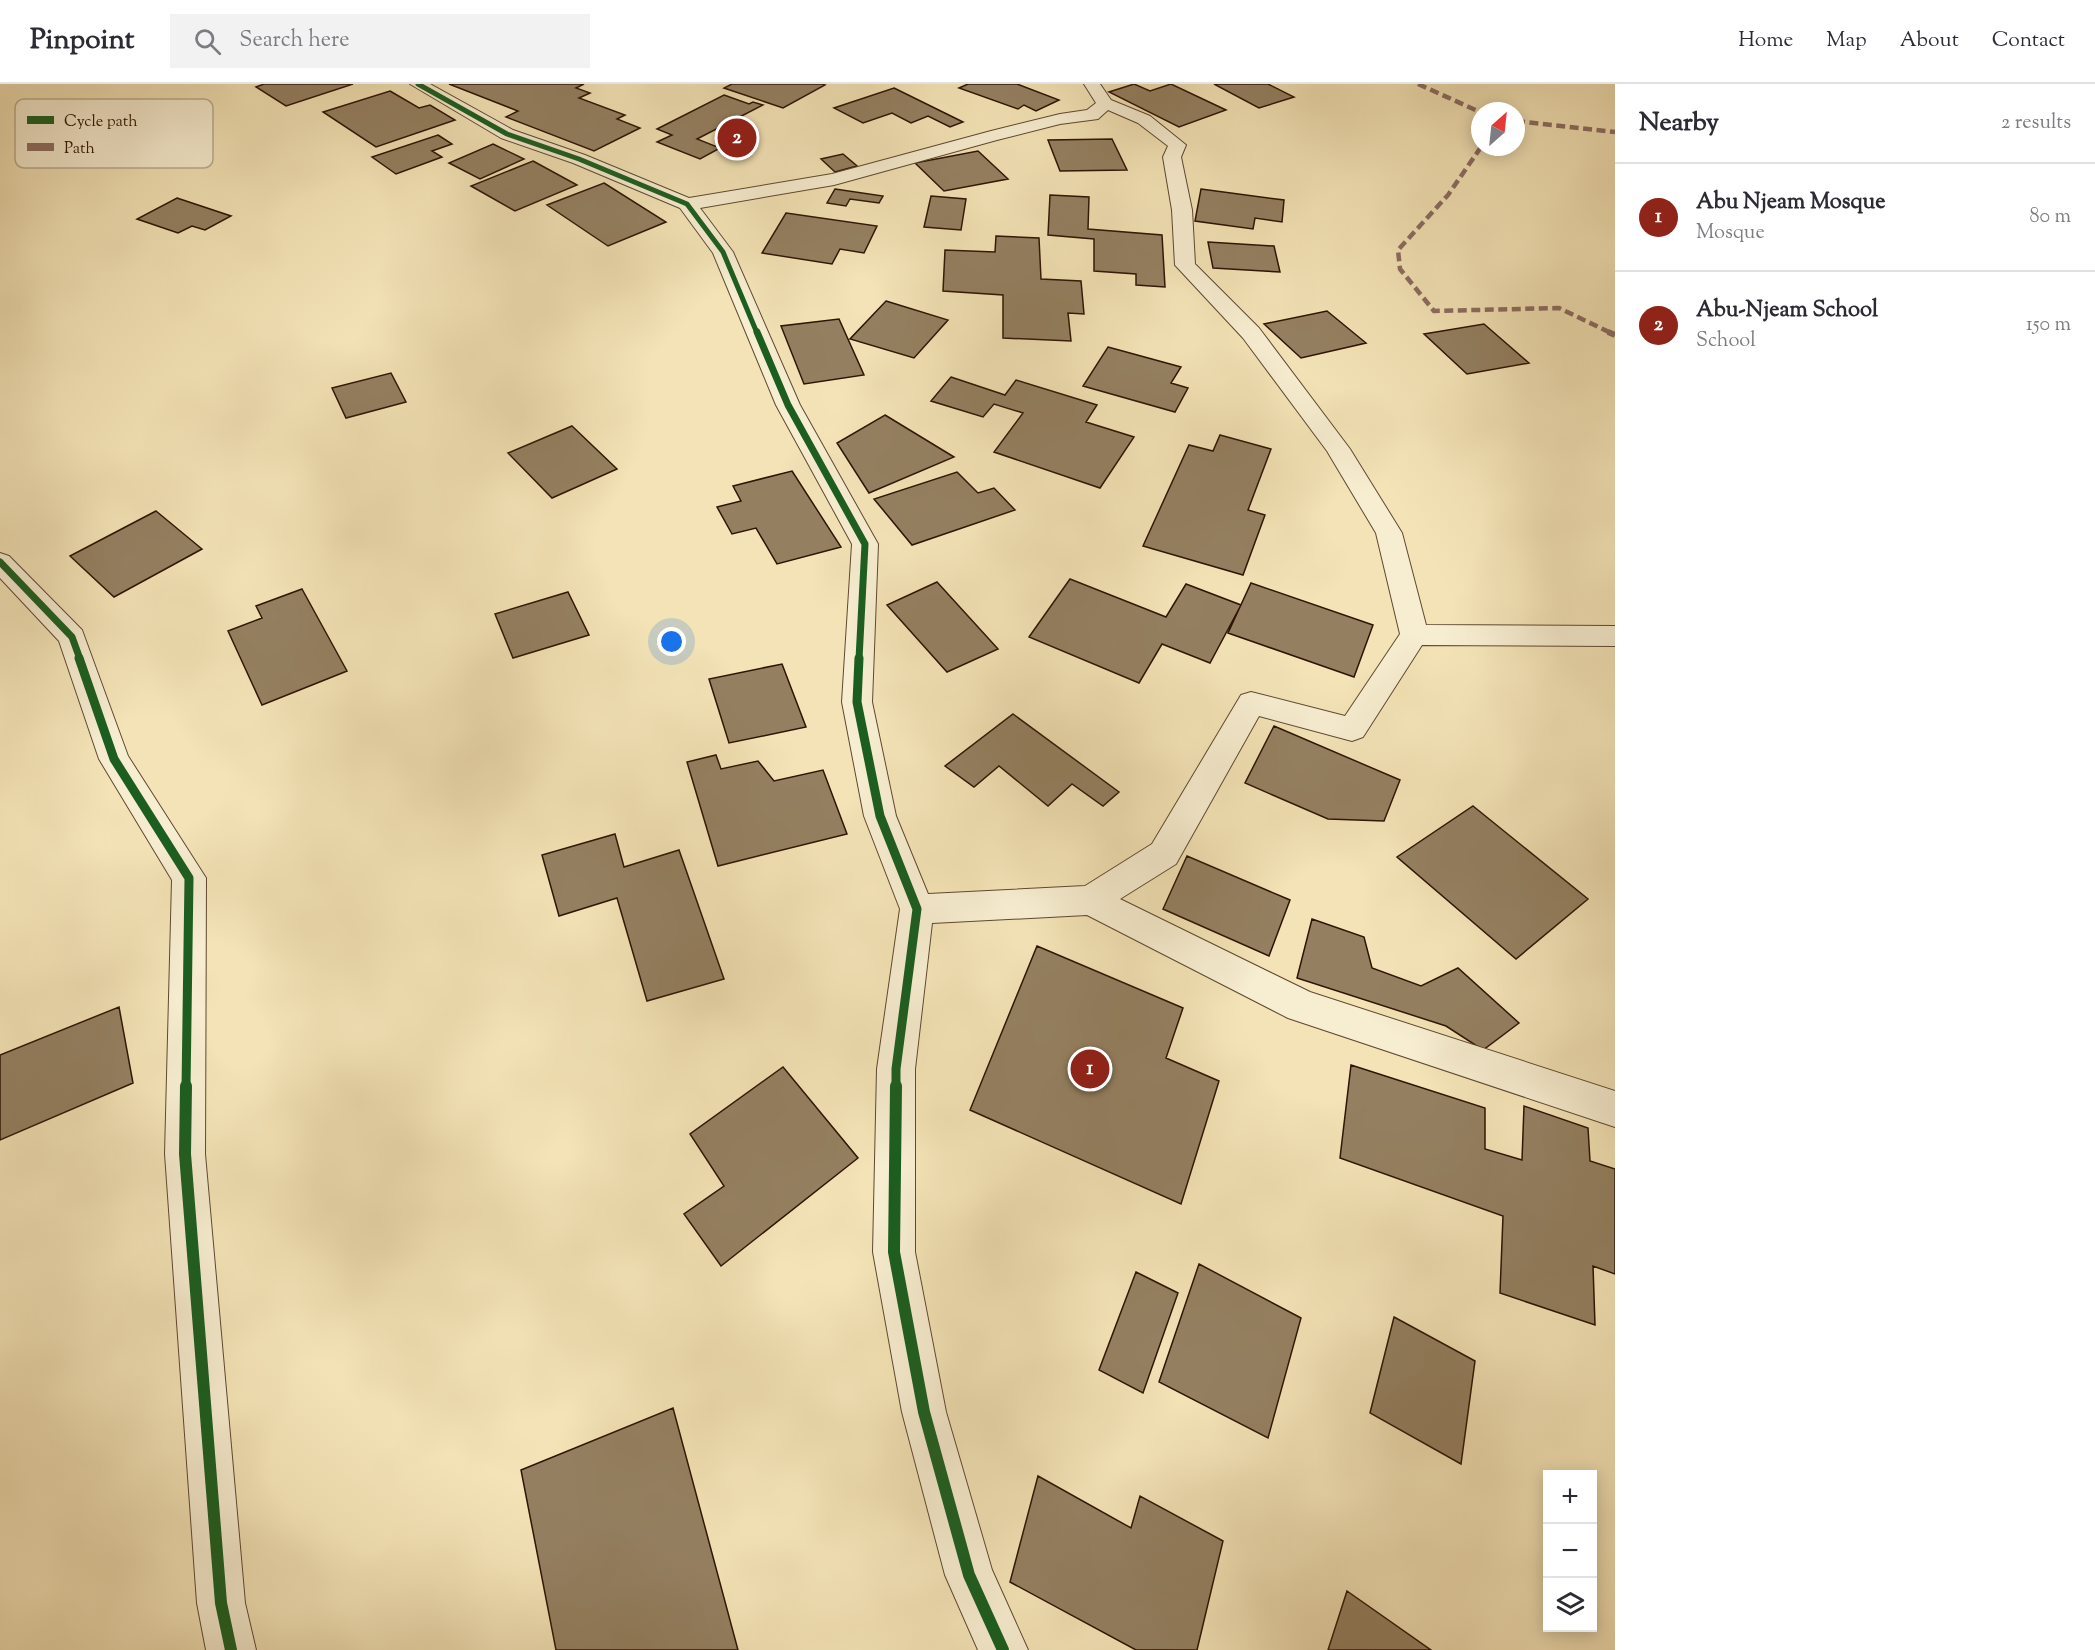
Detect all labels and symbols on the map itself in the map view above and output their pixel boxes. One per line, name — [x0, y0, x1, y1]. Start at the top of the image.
legend — [15, 99, 213, 168]
north arrow — [1471, 102, 1525, 156]
text: Cycle path — [64, 111, 138, 134]
pin: 2 — [718, 116, 756, 160]
text: Path — [64, 138, 95, 161]
your location — [657, 627, 686, 656]
pin: 1 — [1070, 1046, 1110, 1092]

